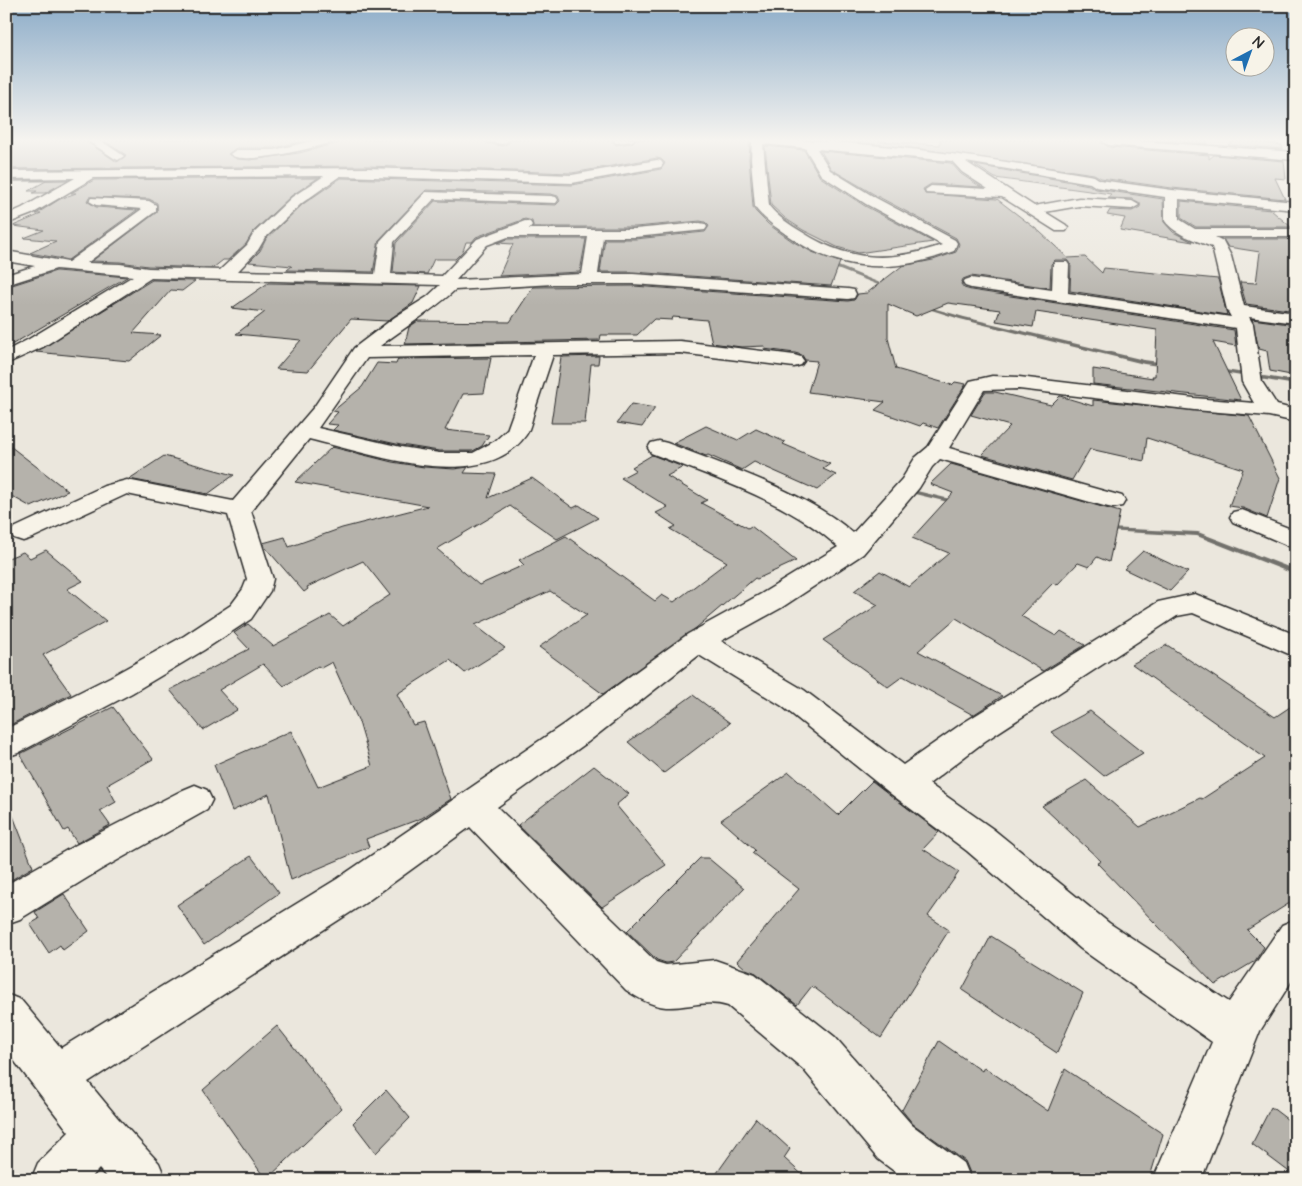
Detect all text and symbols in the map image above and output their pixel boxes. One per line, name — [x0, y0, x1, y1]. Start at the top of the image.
north arrow — [1224, 28, 1274, 78]
text: N — [1248, 33, 1268, 54]

